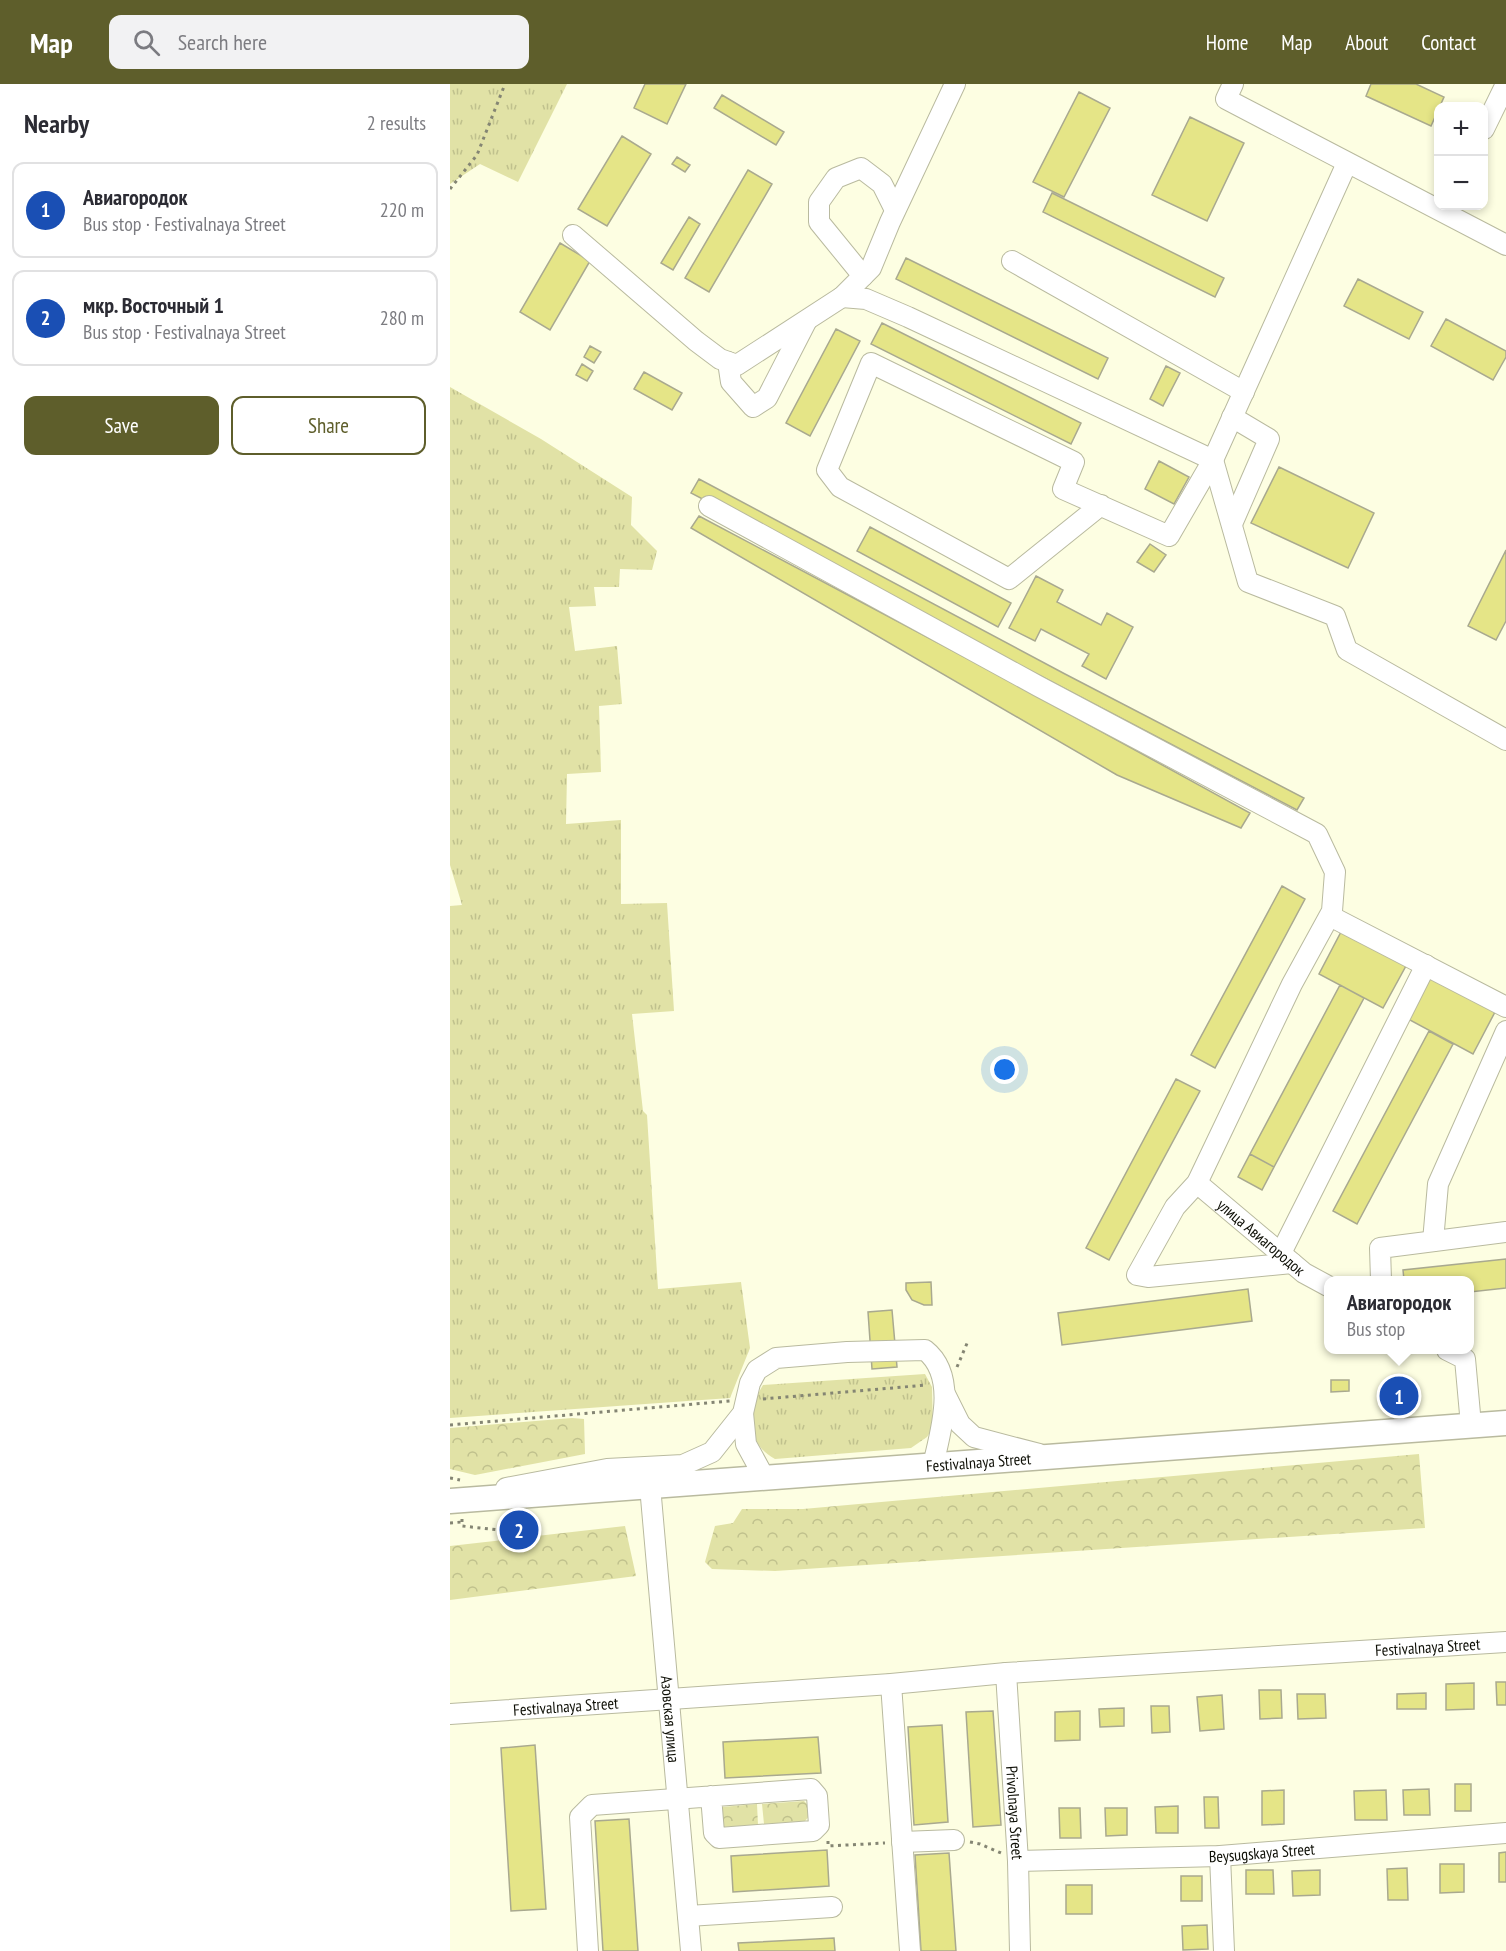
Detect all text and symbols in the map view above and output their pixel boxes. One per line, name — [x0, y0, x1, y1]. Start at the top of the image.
search box — [109, 15, 529, 69]
text: Map — [30, 24, 73, 61]
icon: search — [130, 26, 163, 59]
text: Search here — [178, 28, 267, 56]
text: Home — [1206, 29, 1248, 56]
text: Map — [1281, 29, 1312, 56]
text: About — [1345, 29, 1388, 56]
text: Contact — [1421, 29, 1476, 56]
map controls — [1434, 102, 1488, 210]
button: + — [1434, 102, 1488, 156]
text: Nearby — [24, 107, 89, 140]
text: 2 results — [367, 110, 426, 136]
button: − — [1434, 156, 1488, 210]
text: Авиагородок — [83, 183, 188, 211]
text: 1 — [41, 197, 50, 223]
text: 220 m — [380, 197, 424, 223]
text: Bus stop · Festivalnaya Street — [83, 211, 286, 237]
text: мкр. Восточный 1 — [83, 291, 224, 319]
text: 2 — [41, 305, 50, 331]
text: 280 m — [380, 305, 424, 331]
text: Bus stop · Festivalnaya Street — [83, 319, 286, 345]
button: Save — [24, 396, 219, 455]
button: Share — [231, 396, 426, 455]
your location — [990, 1055, 1019, 1084]
street label: улица Авиагородок — [1213, 1194, 1310, 1280]
popup — [1324, 1276, 1474, 1354]
text: Авиагородок — [1347, 1288, 1451, 1316]
text: Bus stop — [1347, 1316, 1405, 1342]
pin: 1 — [1380, 1374, 1418, 1418]
street label: Festivalnaya Street — [925, 1448, 1032, 1476]
pin: 2 — [500, 1508, 538, 1552]
street label: Festivalnaya Street — [1374, 1634, 1481, 1660]
street label: Азовская улица — [657, 1675, 684, 1763]
street label: Festivalnaya Street — [513, 1693, 620, 1720]
street label: Privolnaya Street — [1002, 1765, 1028, 1861]
street label: Beysugskaya Street — [1209, 1838, 1316, 1866]

